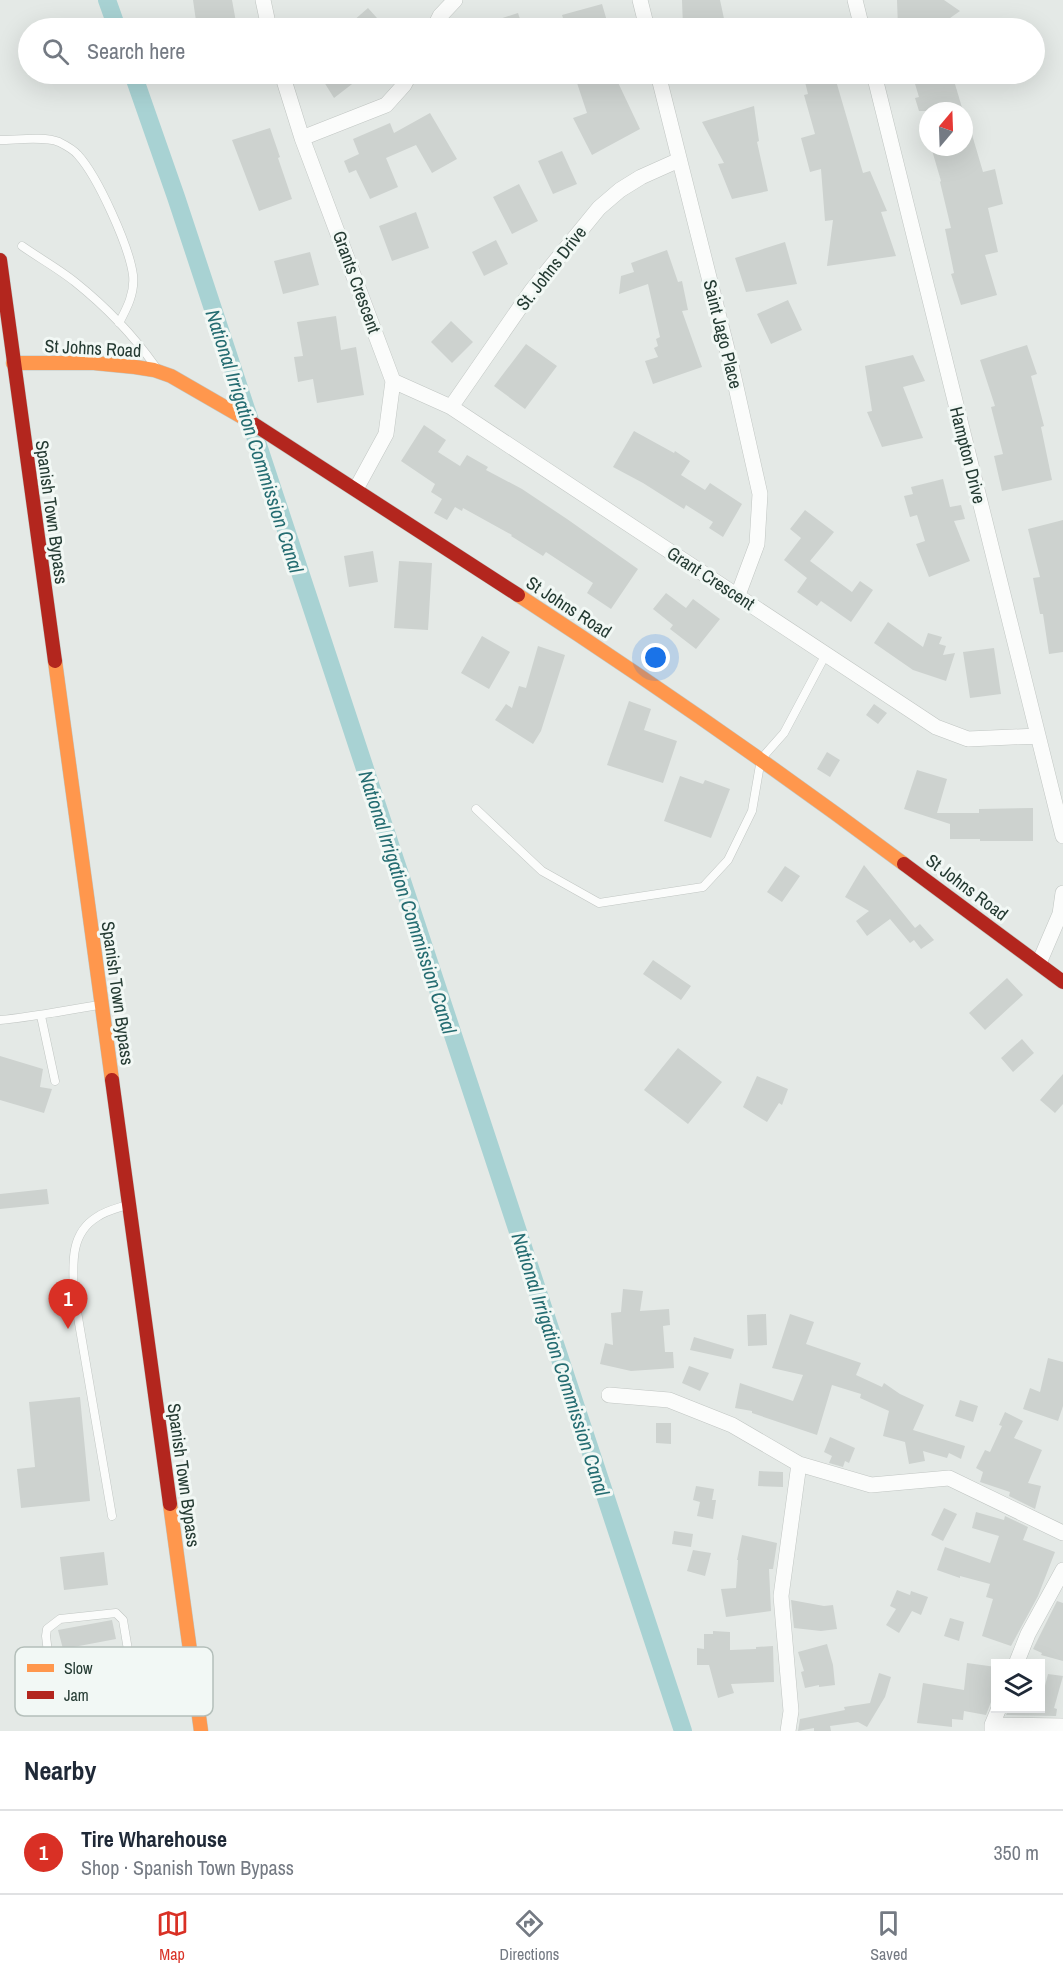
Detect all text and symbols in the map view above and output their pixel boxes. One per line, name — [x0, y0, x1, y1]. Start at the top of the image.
search box — [18, 18, 1045, 84]
icon: search — [39, 35, 72, 68]
text: Search here — [87, 36, 185, 66]
north arrow — [919, 102, 973, 156]
street label: St. Johns Drive — [510, 221, 592, 315]
street label: Grants Crescent — [327, 227, 387, 337]
street label: Saint Jago Place — [697, 277, 749, 391]
water label: National Irrigation Commission Canal — [200, 306, 310, 576]
street label: St Johns Road — [44, 333, 142, 363]
street label: Hampton Drive — [944, 404, 992, 506]
street label: Spanish Town Bypass — [30, 438, 74, 586]
street label: Grant Crescent — [662, 540, 760, 616]
street label: St Johns Road — [522, 570, 616, 644]
your location — [641, 643, 670, 672]
water label: National Irrigation Commission Canal — [353, 767, 463, 1037]
street label: St Johns Road — [921, 848, 1013, 926]
street label: Spanish Town Bypass — [96, 919, 140, 1067]
water label: National Irrigation Commission Canal — [506, 1229, 616, 1499]
pin: 1 — [48, 1280, 88, 1329]
street label: Spanish Town Bypass — [162, 1401, 206, 1549]
legend — [15, 1647, 213, 1716]
text: Slow — [64, 1657, 93, 1679]
map controls — [991, 1659, 1045, 1713]
button: layers — [991, 1659, 1045, 1713]
text: Jam — [64, 1684, 89, 1706]
text: Nearby — [24, 1753, 96, 1788]
text: Tire Wharehouse — [81, 1824, 227, 1854]
text: 1 — [39, 1839, 48, 1866]
text: 350 m — [993, 1839, 1039, 1866]
text: Shop · Spanish Town Bypass — [81, 1854, 294, 1881]
tab: Map — [156, 1907, 189, 1965]
tab: Directions — [500, 1907, 559, 1965]
tab: Saved — [870, 1907, 908, 1965]

